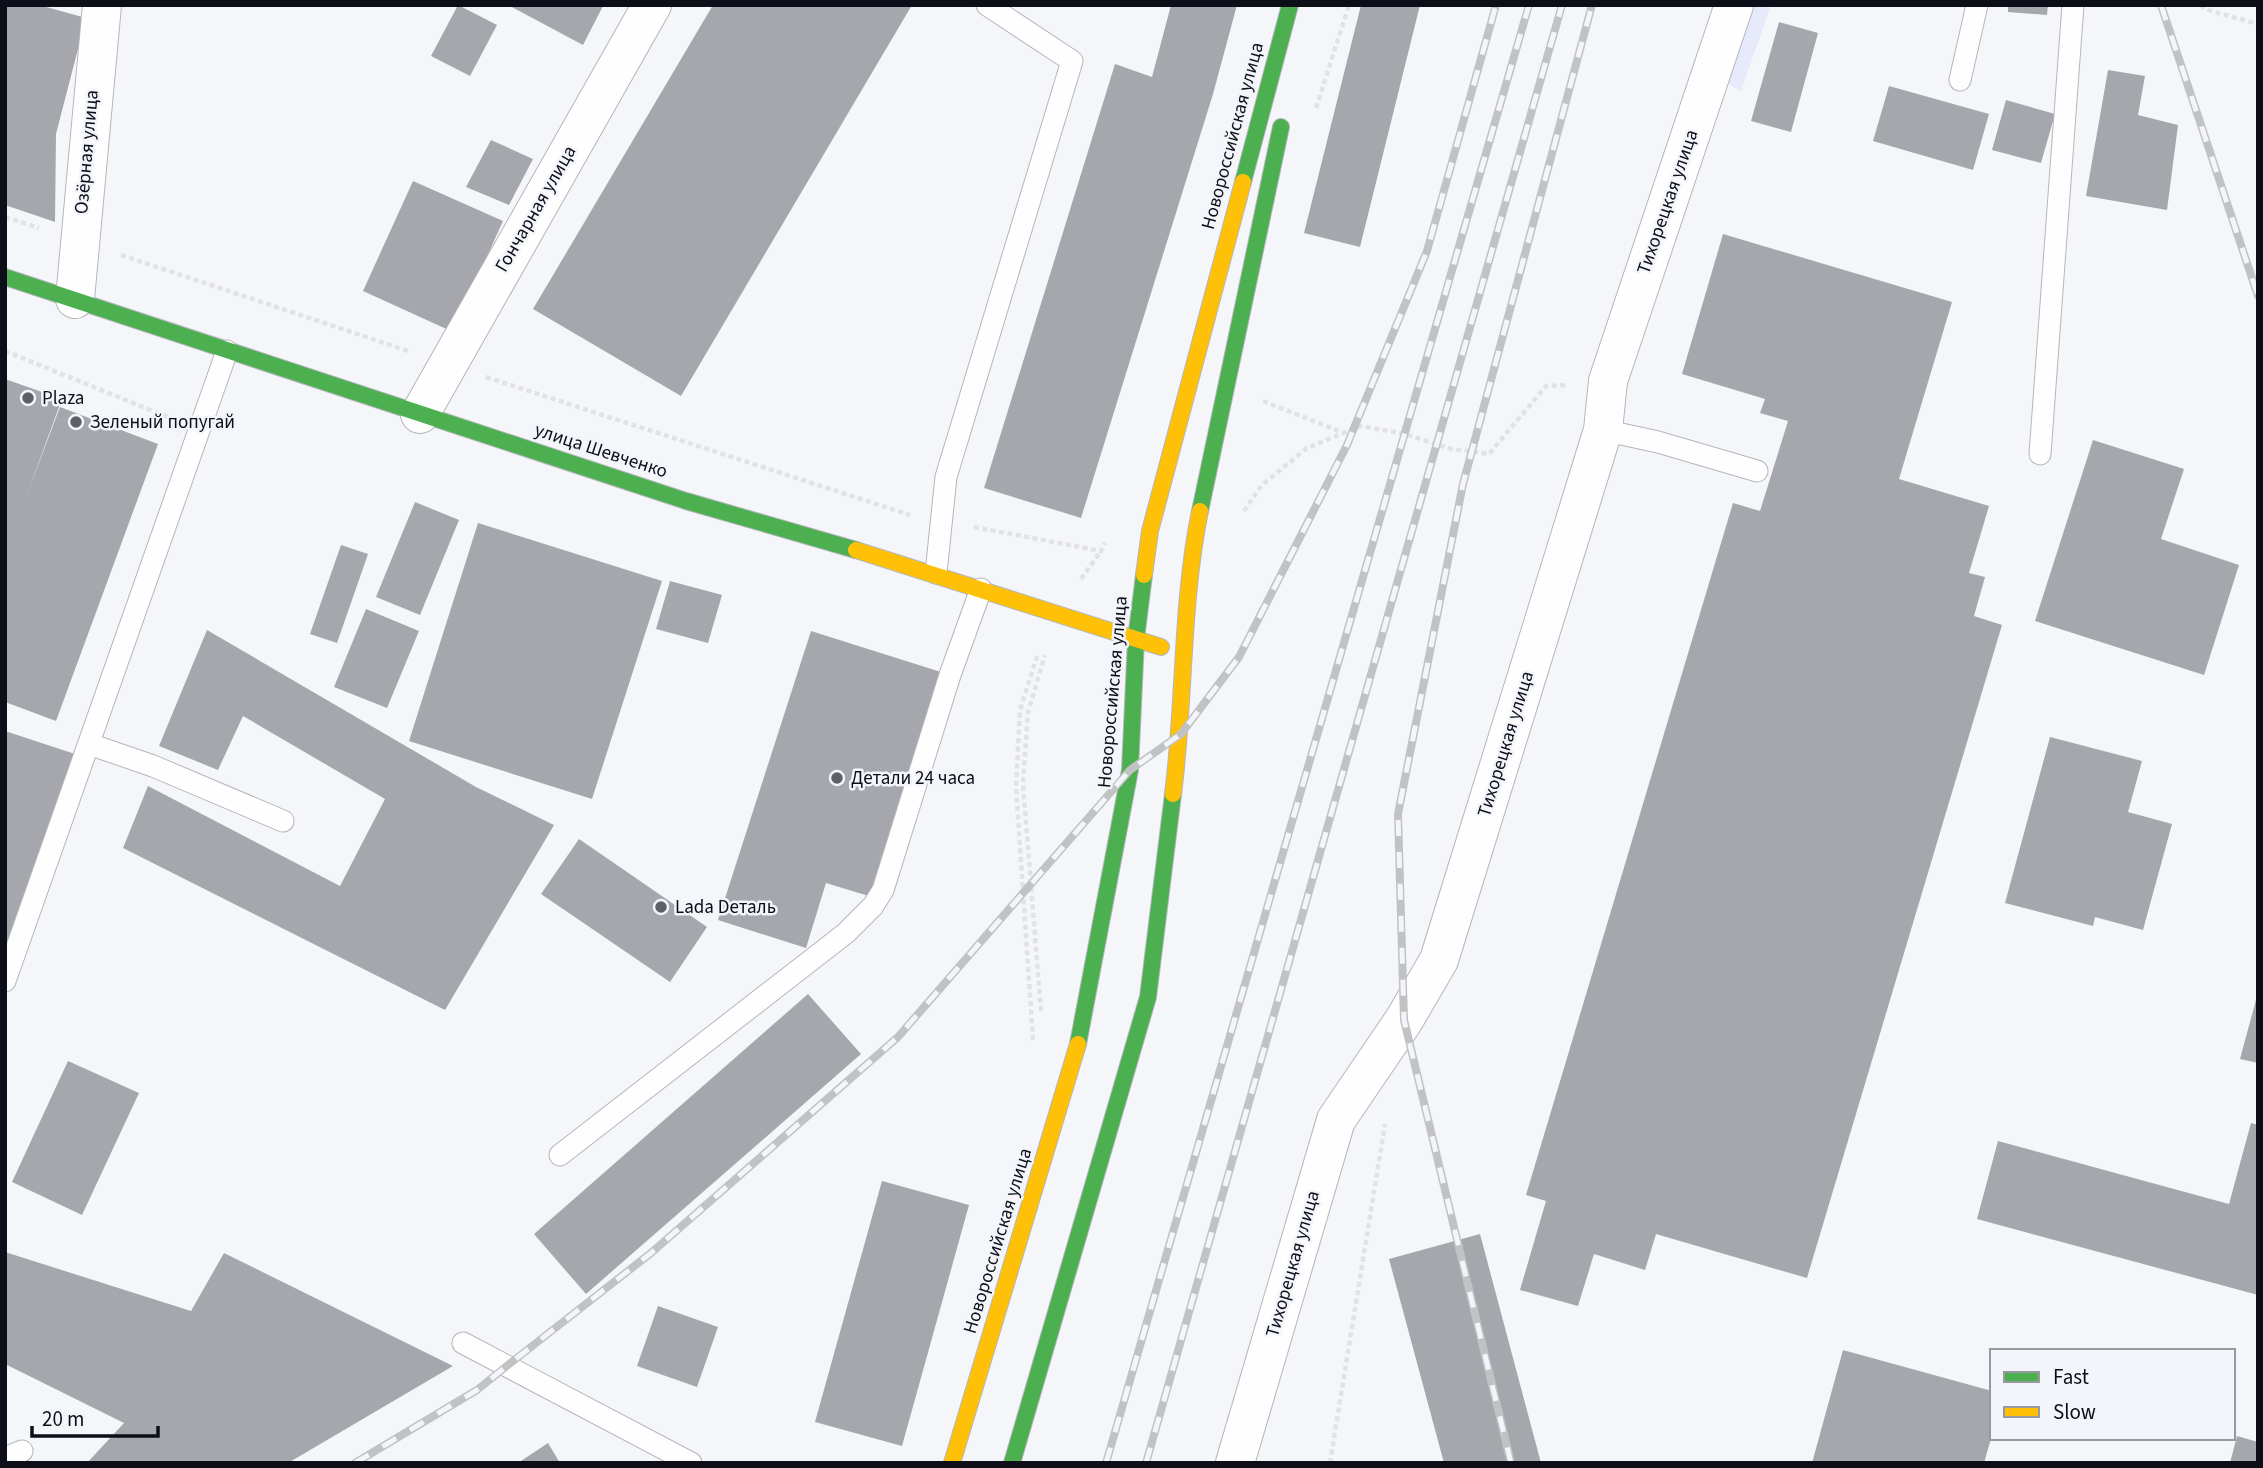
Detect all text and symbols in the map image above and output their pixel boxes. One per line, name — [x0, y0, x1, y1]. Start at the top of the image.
street label: Новороссийская улица — [1195, 39, 1271, 233]
street label: Озёрная улица — [68, 89, 106, 215]
street label: Тихорецкая улица — [1631, 126, 1705, 278]
street label: Гончарная улица — [489, 141, 583, 277]
place label: Plaza — [42, 385, 84, 412]
marker: Plaza — [20, 390, 36, 406]
place label: Зеленый попугай — [90, 409, 235, 436]
marker: Зеленый попугай — [68, 414, 84, 430]
street label: улица Шевченко — [531, 417, 671, 485]
street label: Новороссийская улица — [1091, 595, 1135, 789]
street label: Тихорецкая улица — [1471, 668, 1541, 820]
place label: Детали 24 часа — [851, 765, 975, 792]
marker: Детали 24 часа — [829, 770, 845, 786]
place label: Lada Dеталь — [675, 894, 776, 921]
marker: Lada Dеталь — [653, 899, 669, 915]
street label: Новороссийская улица — [957, 1145, 1039, 1337]
street label: Тихорецкая улица — [1259, 1188, 1327, 1340]
legend — [1990, 1349, 2235, 1440]
text: Fast — [2053, 1362, 2089, 1392]
scale bar — [32, 1394, 158, 1438]
text: Slow — [2053, 1397, 2096, 1427]
text: 20 m — [42, 1404, 84, 1434]

